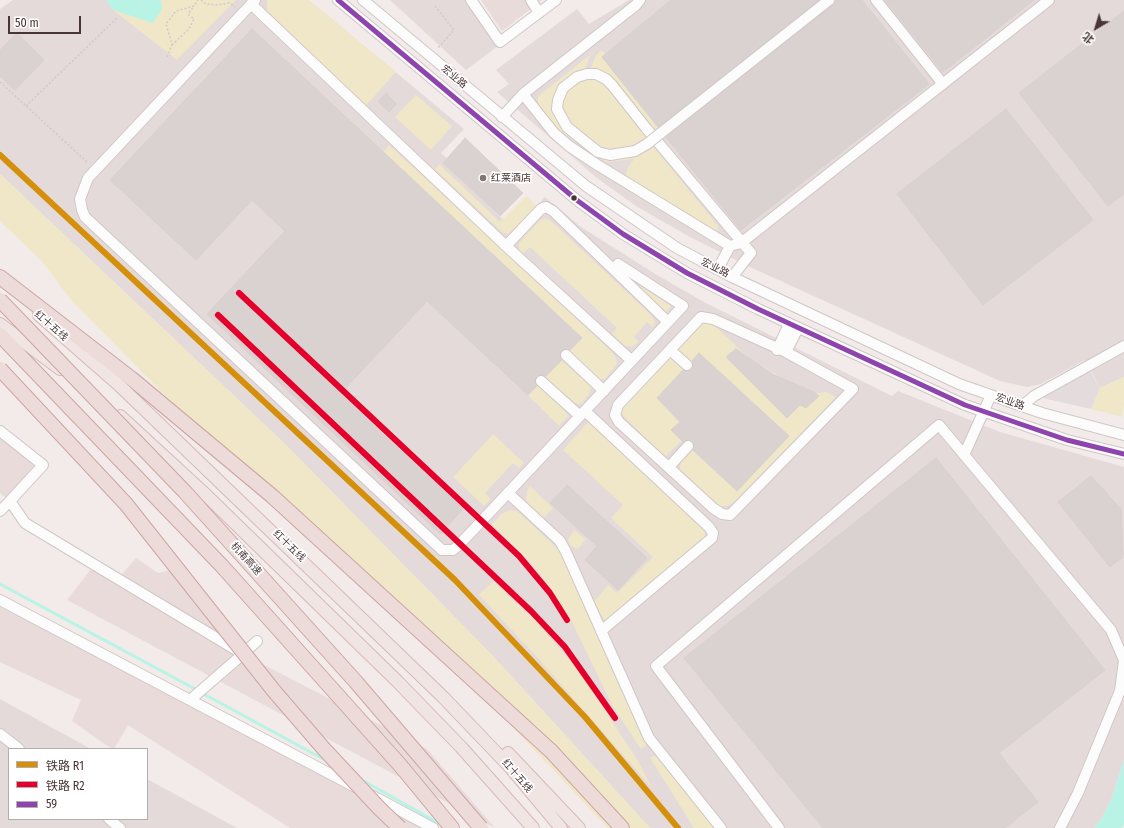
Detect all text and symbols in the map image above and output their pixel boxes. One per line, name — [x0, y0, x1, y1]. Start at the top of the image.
scale bar — [10, 8, 83, 34]
north arrow — [1076, 8, 1116, 48]
text: 50 m — [15, 16, 39, 30]
text: 北 — [1080, 29, 1097, 46]
street label: 宏业路 — [439, 63, 469, 91]
place label: 红莱酒店 — [491, 172, 531, 184]
marker: 红莱酒店 — [478, 173, 488, 183]
unlabelled marker — [569, 193, 579, 203]
street label: 宏业路 — [699, 256, 731, 280]
street label: 红十五线 — [32, 308, 70, 344]
street label: 宏业路 — [994, 391, 1026, 413]
street label: 红十五线 — [270, 528, 308, 564]
street label: 杭甬高速 — [228, 540, 264, 578]
legend — [8, 748, 148, 820]
street label: 红十五线 — [499, 757, 535, 795]
text: 铁路 R1 — [46, 759, 84, 773]
text: 铁路 R2 — [46, 779, 85, 793]
text: 59 — [46, 797, 57, 811]

